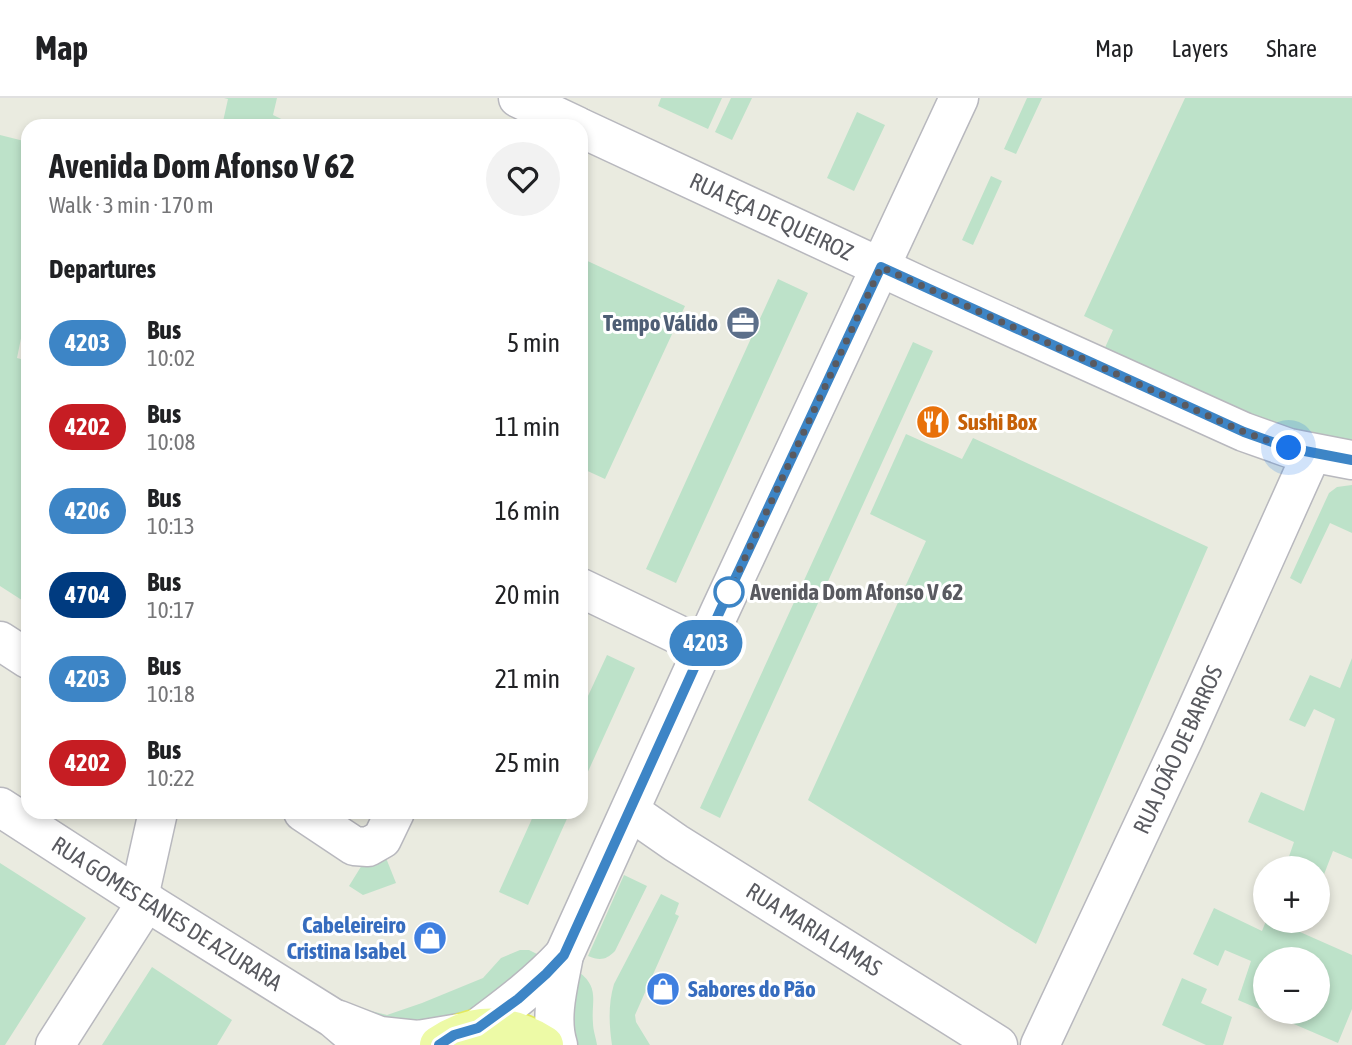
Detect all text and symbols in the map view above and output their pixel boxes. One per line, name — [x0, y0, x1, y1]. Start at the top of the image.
text: Map — [35, 29, 88, 67]
text: Map — [1095, 35, 1134, 62]
text: Layers — [1172, 35, 1228, 62]
text: Share — [1266, 35, 1317, 62]
button: heart — [486, 142, 560, 216]
text: Avenida Dom Afonso V 62 — [49, 147, 355, 185]
street label: RUA EÇA DE QUEIROZ — [686, 167, 857, 266]
text: Walk · 3 min · 170 m — [49, 192, 213, 218]
text: Departures — [49, 254, 156, 284]
office icon: Tempo Válido — [724, 304, 762, 342]
place label: Tempo Válido — [603, 310, 718, 336]
text: Bus — [147, 315, 181, 345]
text: 5 min — [507, 328, 560, 358]
text: 4203 — [65, 329, 110, 356]
text: 10:02 — [147, 345, 195, 371]
text: Bus — [147, 399, 181, 429]
restaurant icon: Sushi Box — [914, 403, 952, 441]
place label: Sushi Box — [958, 409, 1037, 435]
text: 11 min — [495, 412, 560, 442]
text: 4202 — [65, 413, 110, 440]
text: 10:08 — [147, 429, 195, 455]
your location — [1271, 430, 1306, 465]
text: Bus — [147, 483, 181, 513]
text: 16 min — [495, 496, 560, 526]
text: 4206 — [65, 497, 110, 524]
text: 10:13 — [147, 513, 195, 539]
text: Bus — [147, 567, 181, 597]
marker: Avenida Dom Afonso V 62 — [714, 577, 744, 607]
place label: Avenida Dom Afonso V 62 — [749, 579, 963, 605]
text: 20 min — [495, 580, 560, 610]
text: 4704 — [65, 581, 110, 608]
text: 10:17 — [147, 597, 195, 623]
line badge: 4203 — [657, 620, 755, 666]
text: 4203 — [683, 629, 729, 656]
text: Bus — [147, 651, 181, 681]
street label: RUA JOÃO DE BARROS — [1128, 661, 1228, 838]
text: 21 min — [495, 664, 560, 694]
text: 4203 — [65, 665, 110, 692]
text: 10:18 — [147, 681, 195, 707]
text: Bus — [147, 735, 181, 765]
text: 25 min — [495, 748, 560, 778]
text: 4202 — [65, 749, 110, 776]
text: 10:22 — [147, 765, 195, 791]
street label: RUA GOMES EANES DE AZURARA — [47, 831, 287, 996]
map controls — [1253, 856, 1330, 1024]
button: + — [1253, 856, 1330, 933]
street label: RUA MARIA LAMAS — [742, 878, 887, 982]
place label: Cabeleireiro Cristina Isabel — [286, 912, 407, 964]
shop icon: Cabeleireiro Cristina Isabel — [411, 919, 449, 957]
button: − — [1253, 947, 1330, 1024]
shop icon: Sabores do Pão — [644, 970, 682, 1008]
place label: Sabores do Pão — [688, 976, 816, 1002]

